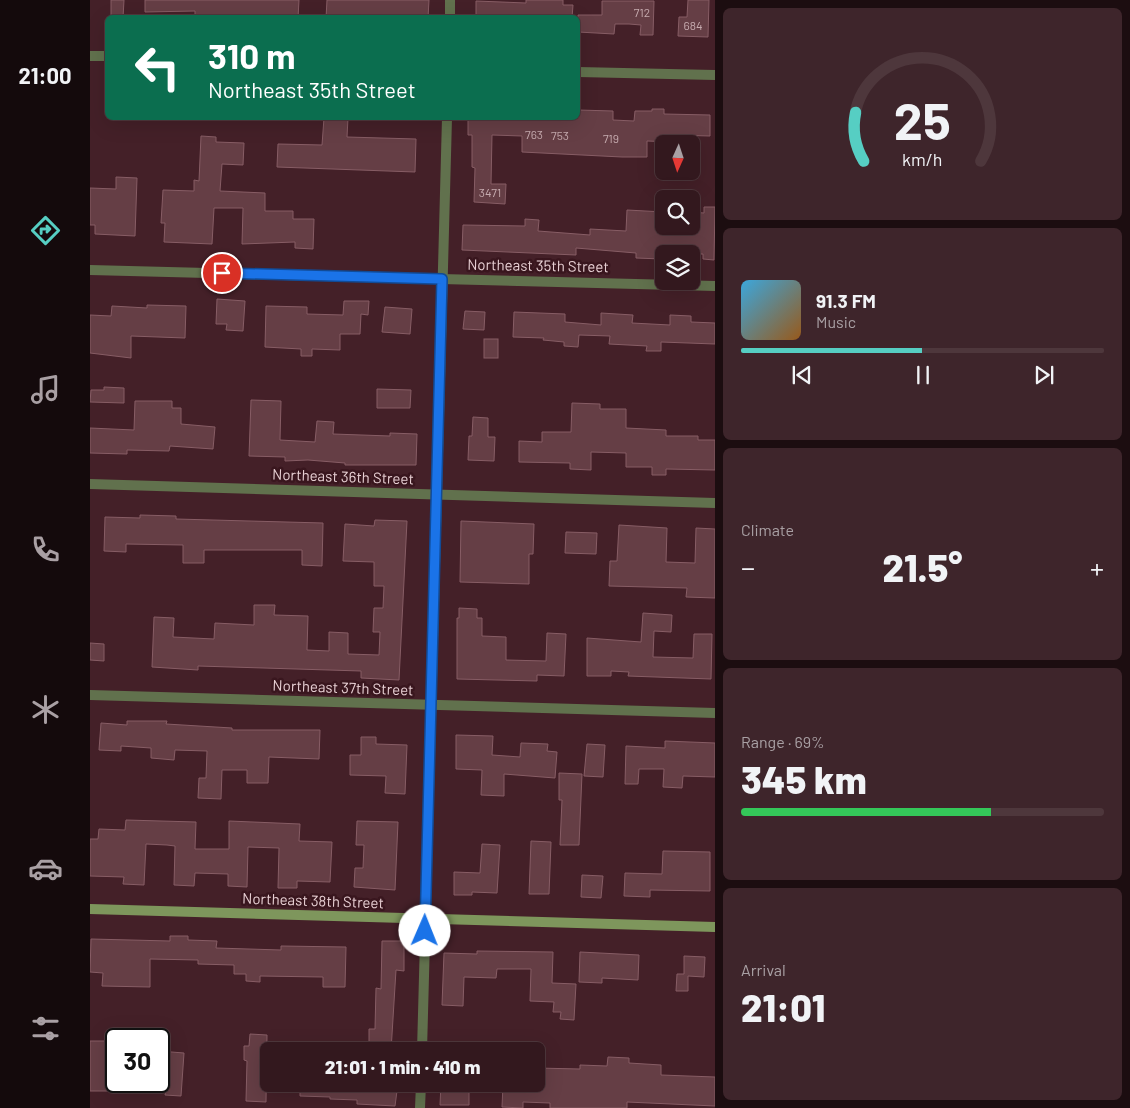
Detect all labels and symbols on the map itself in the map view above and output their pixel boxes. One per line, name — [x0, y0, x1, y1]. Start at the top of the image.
house number: 712 — [634, 5, 650, 19]
house number: 684 — [683, 18, 703, 32]
house number: 763 — [525, 127, 543, 141]
house number: 753 — [551, 128, 569, 142]
house number: 719 — [603, 131, 619, 145]
north arrow — [655, 135, 700, 180]
house number: 3471 — [479, 185, 501, 199]
pin — [201, 252, 243, 294]
street label: Northeast 35th Street — [467, 255, 609, 275]
street label: Northeast 36th Street — [272, 465, 414, 487]
street label: Northeast 37th Street — [272, 676, 414, 698]
street label: Northeast 38th Street — [242, 889, 384, 911]
position arrow — [398, 904, 450, 956]
speed limit sign: 30 — [105, 1028, 170, 1093]

